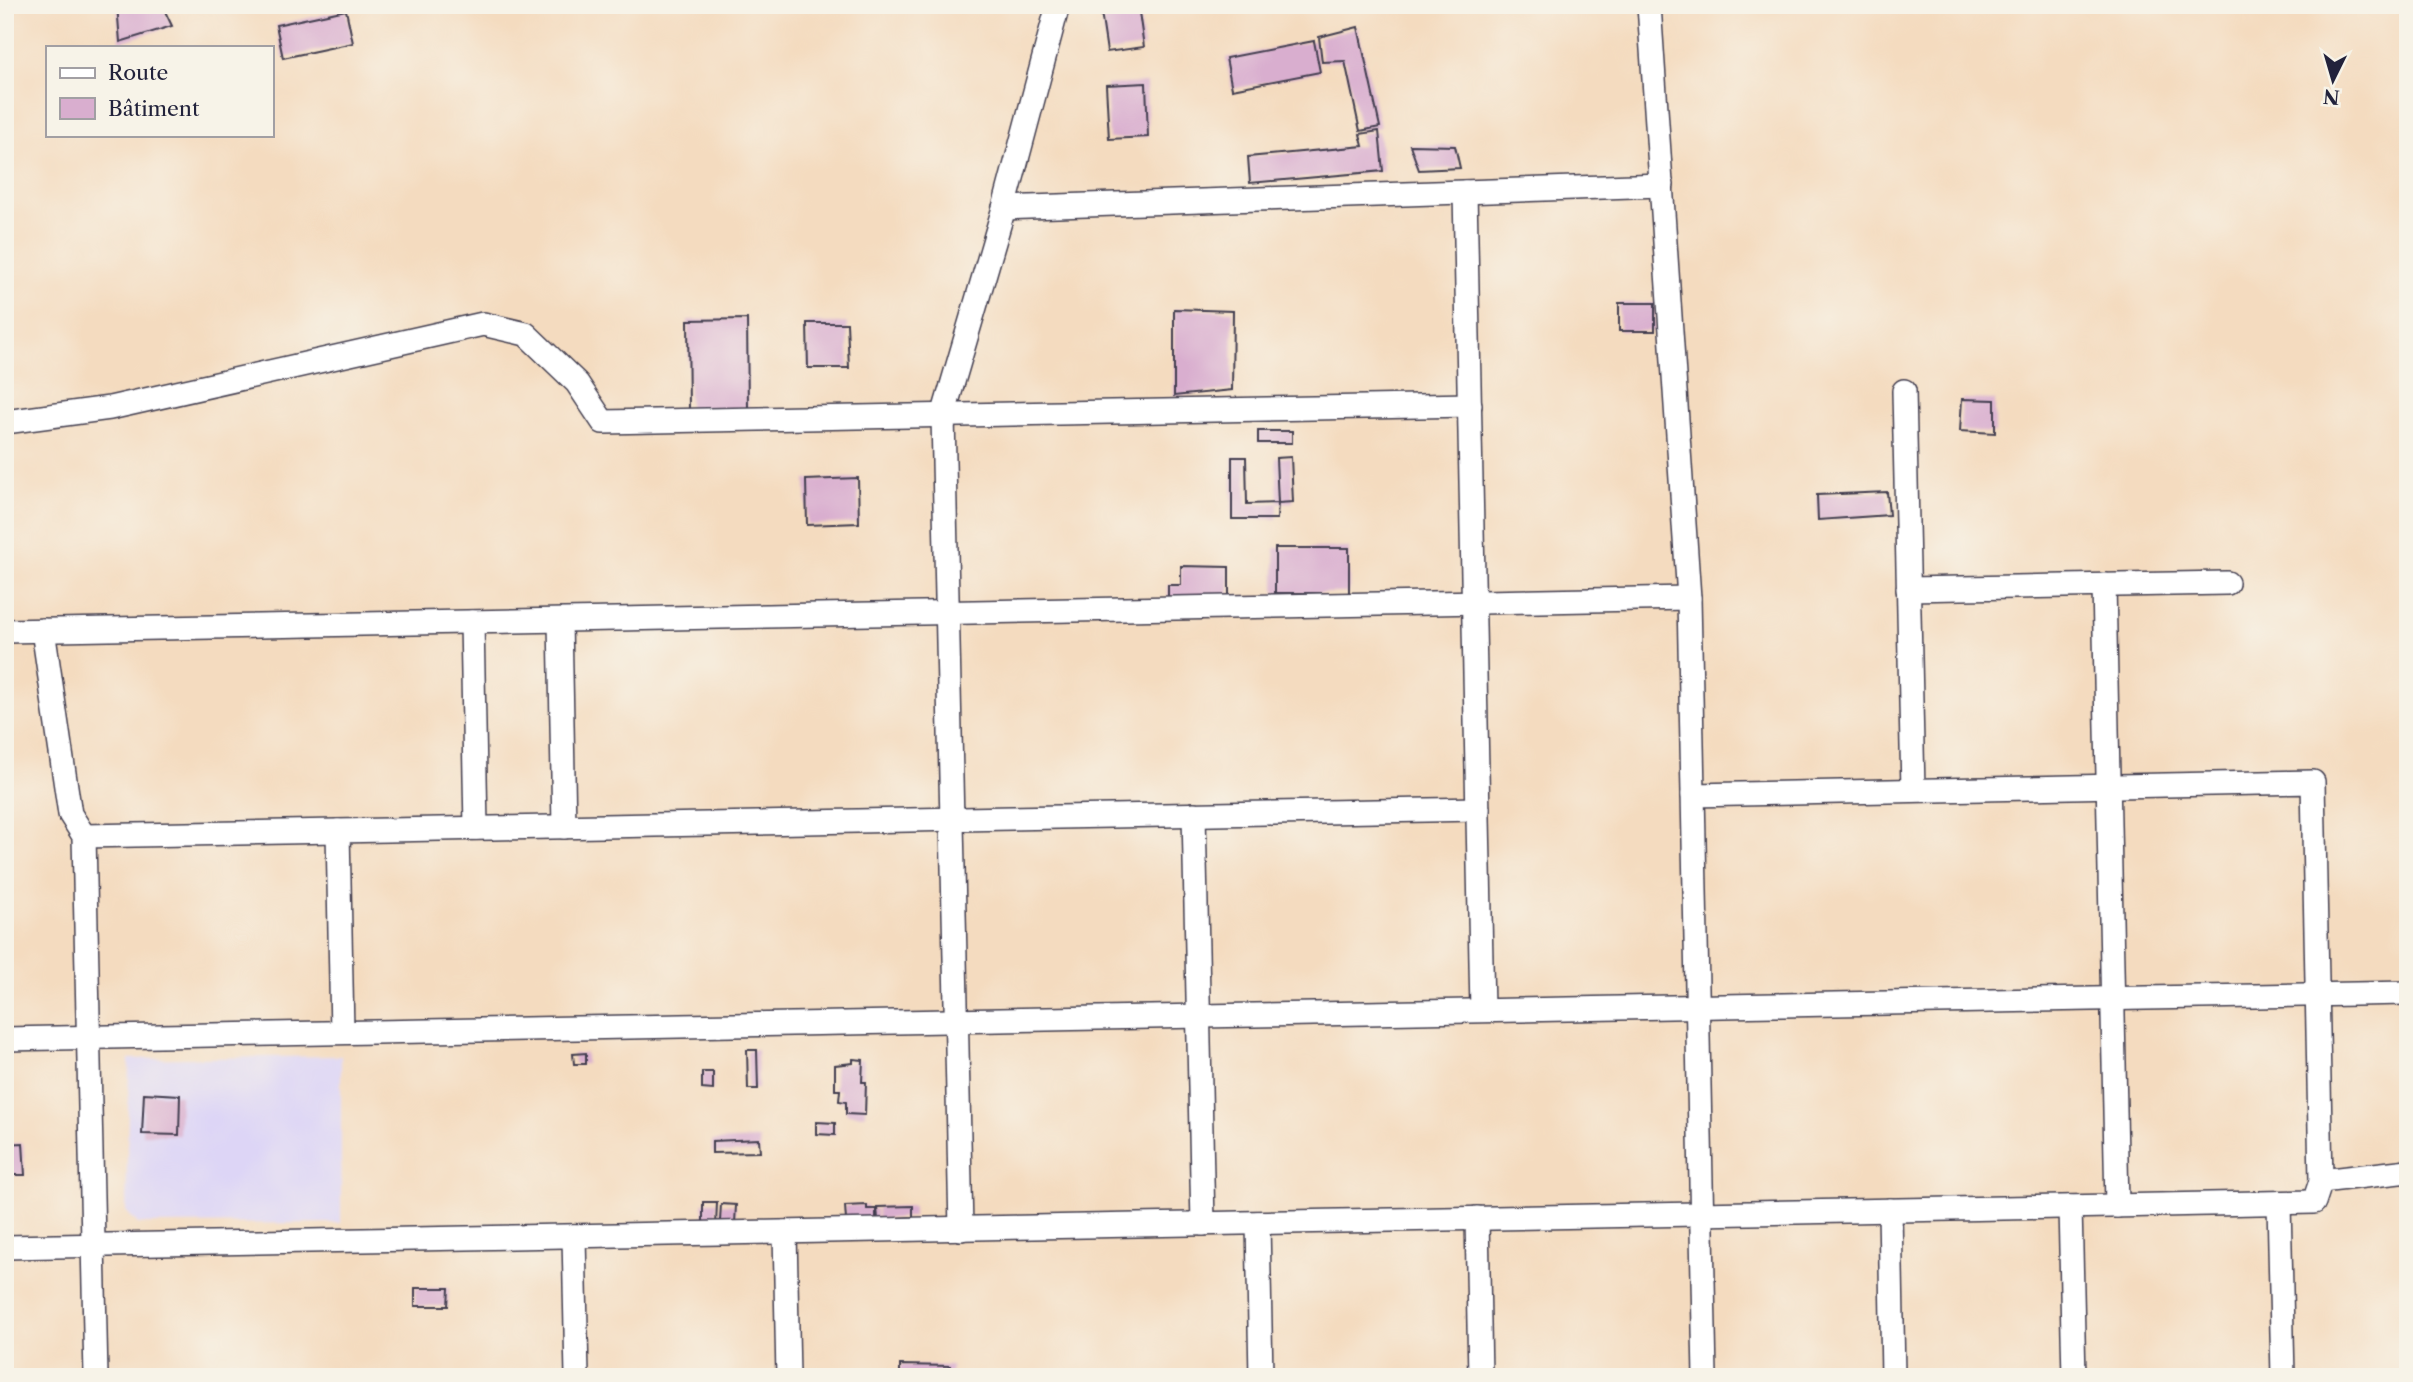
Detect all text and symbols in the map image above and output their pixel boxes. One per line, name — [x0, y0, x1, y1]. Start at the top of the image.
legend — [46, 46, 273, 136]
north arrow — [2298, 46, 2368, 116]
text: Route — [108, 60, 168, 85]
text: N — [2322, 84, 2341, 109]
text: Bâtiment — [108, 96, 200, 121]

